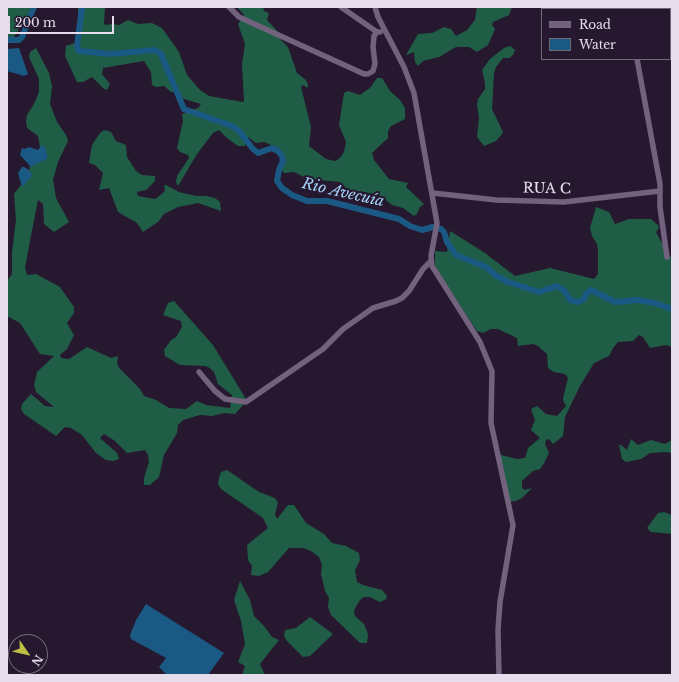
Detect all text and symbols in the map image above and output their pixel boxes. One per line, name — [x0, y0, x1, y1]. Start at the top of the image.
scale bar — [10, 8, 116, 34]
legend — [541, 8, 671, 60]
text: 200 m — [15, 15, 56, 30]
text: Road — [579, 17, 611, 32]
text: Water — [579, 37, 616, 52]
water label: Rio Avecuía — [300, 175, 386, 211]
street label: RUA C — [523, 180, 571, 198]
north arrow — [8, 634, 48, 674]
text: N — [28, 652, 46, 668]

